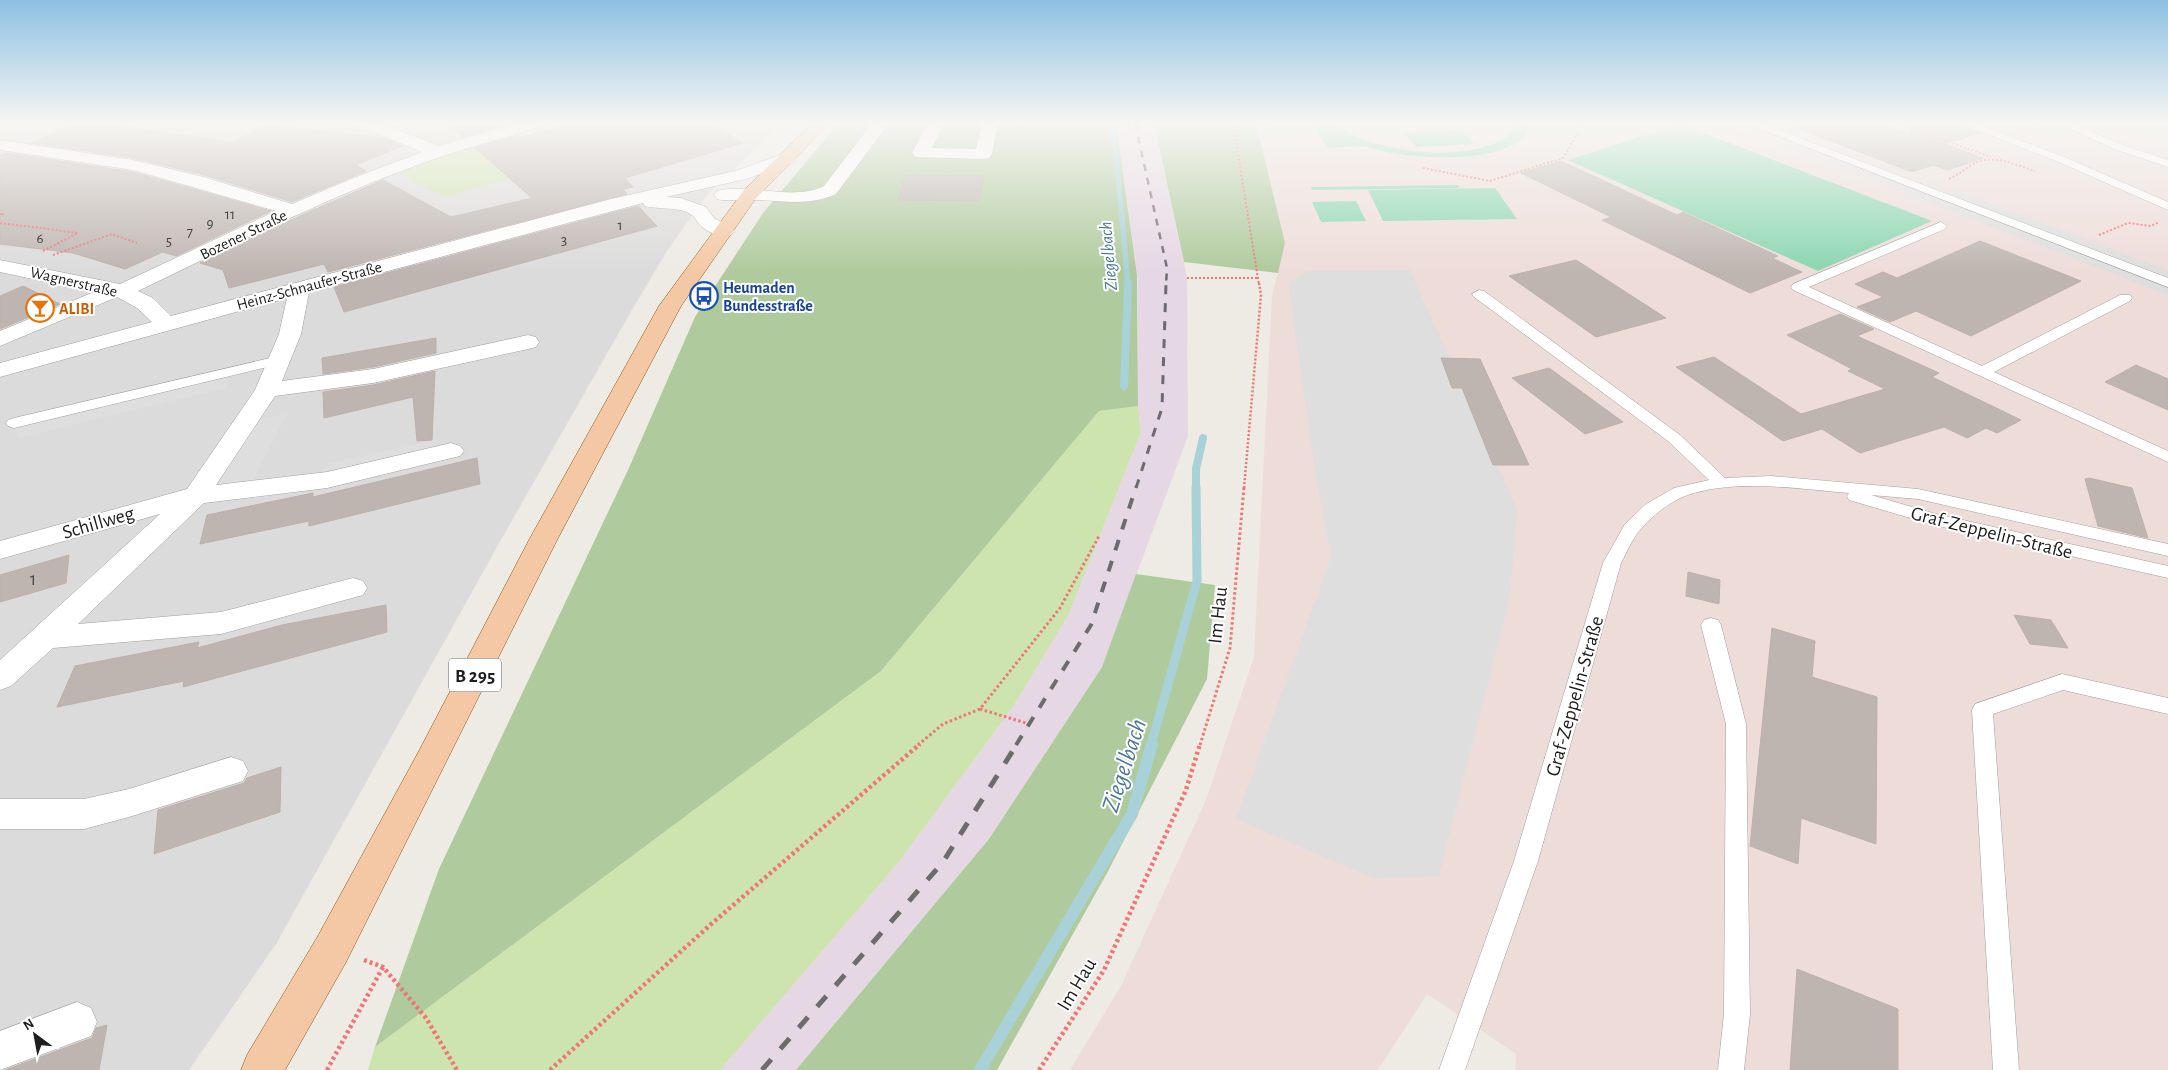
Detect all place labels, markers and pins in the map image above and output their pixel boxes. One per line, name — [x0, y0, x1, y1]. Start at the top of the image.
place label: Heumaden Bundesstraße — [723, 280, 813, 314]
bus stop icon: Heumaden Bundesstraße — [689, 281, 719, 311]
bar icon: ALIBI — [25, 293, 55, 323]
place label: ALIBI — [59, 301, 94, 317]

